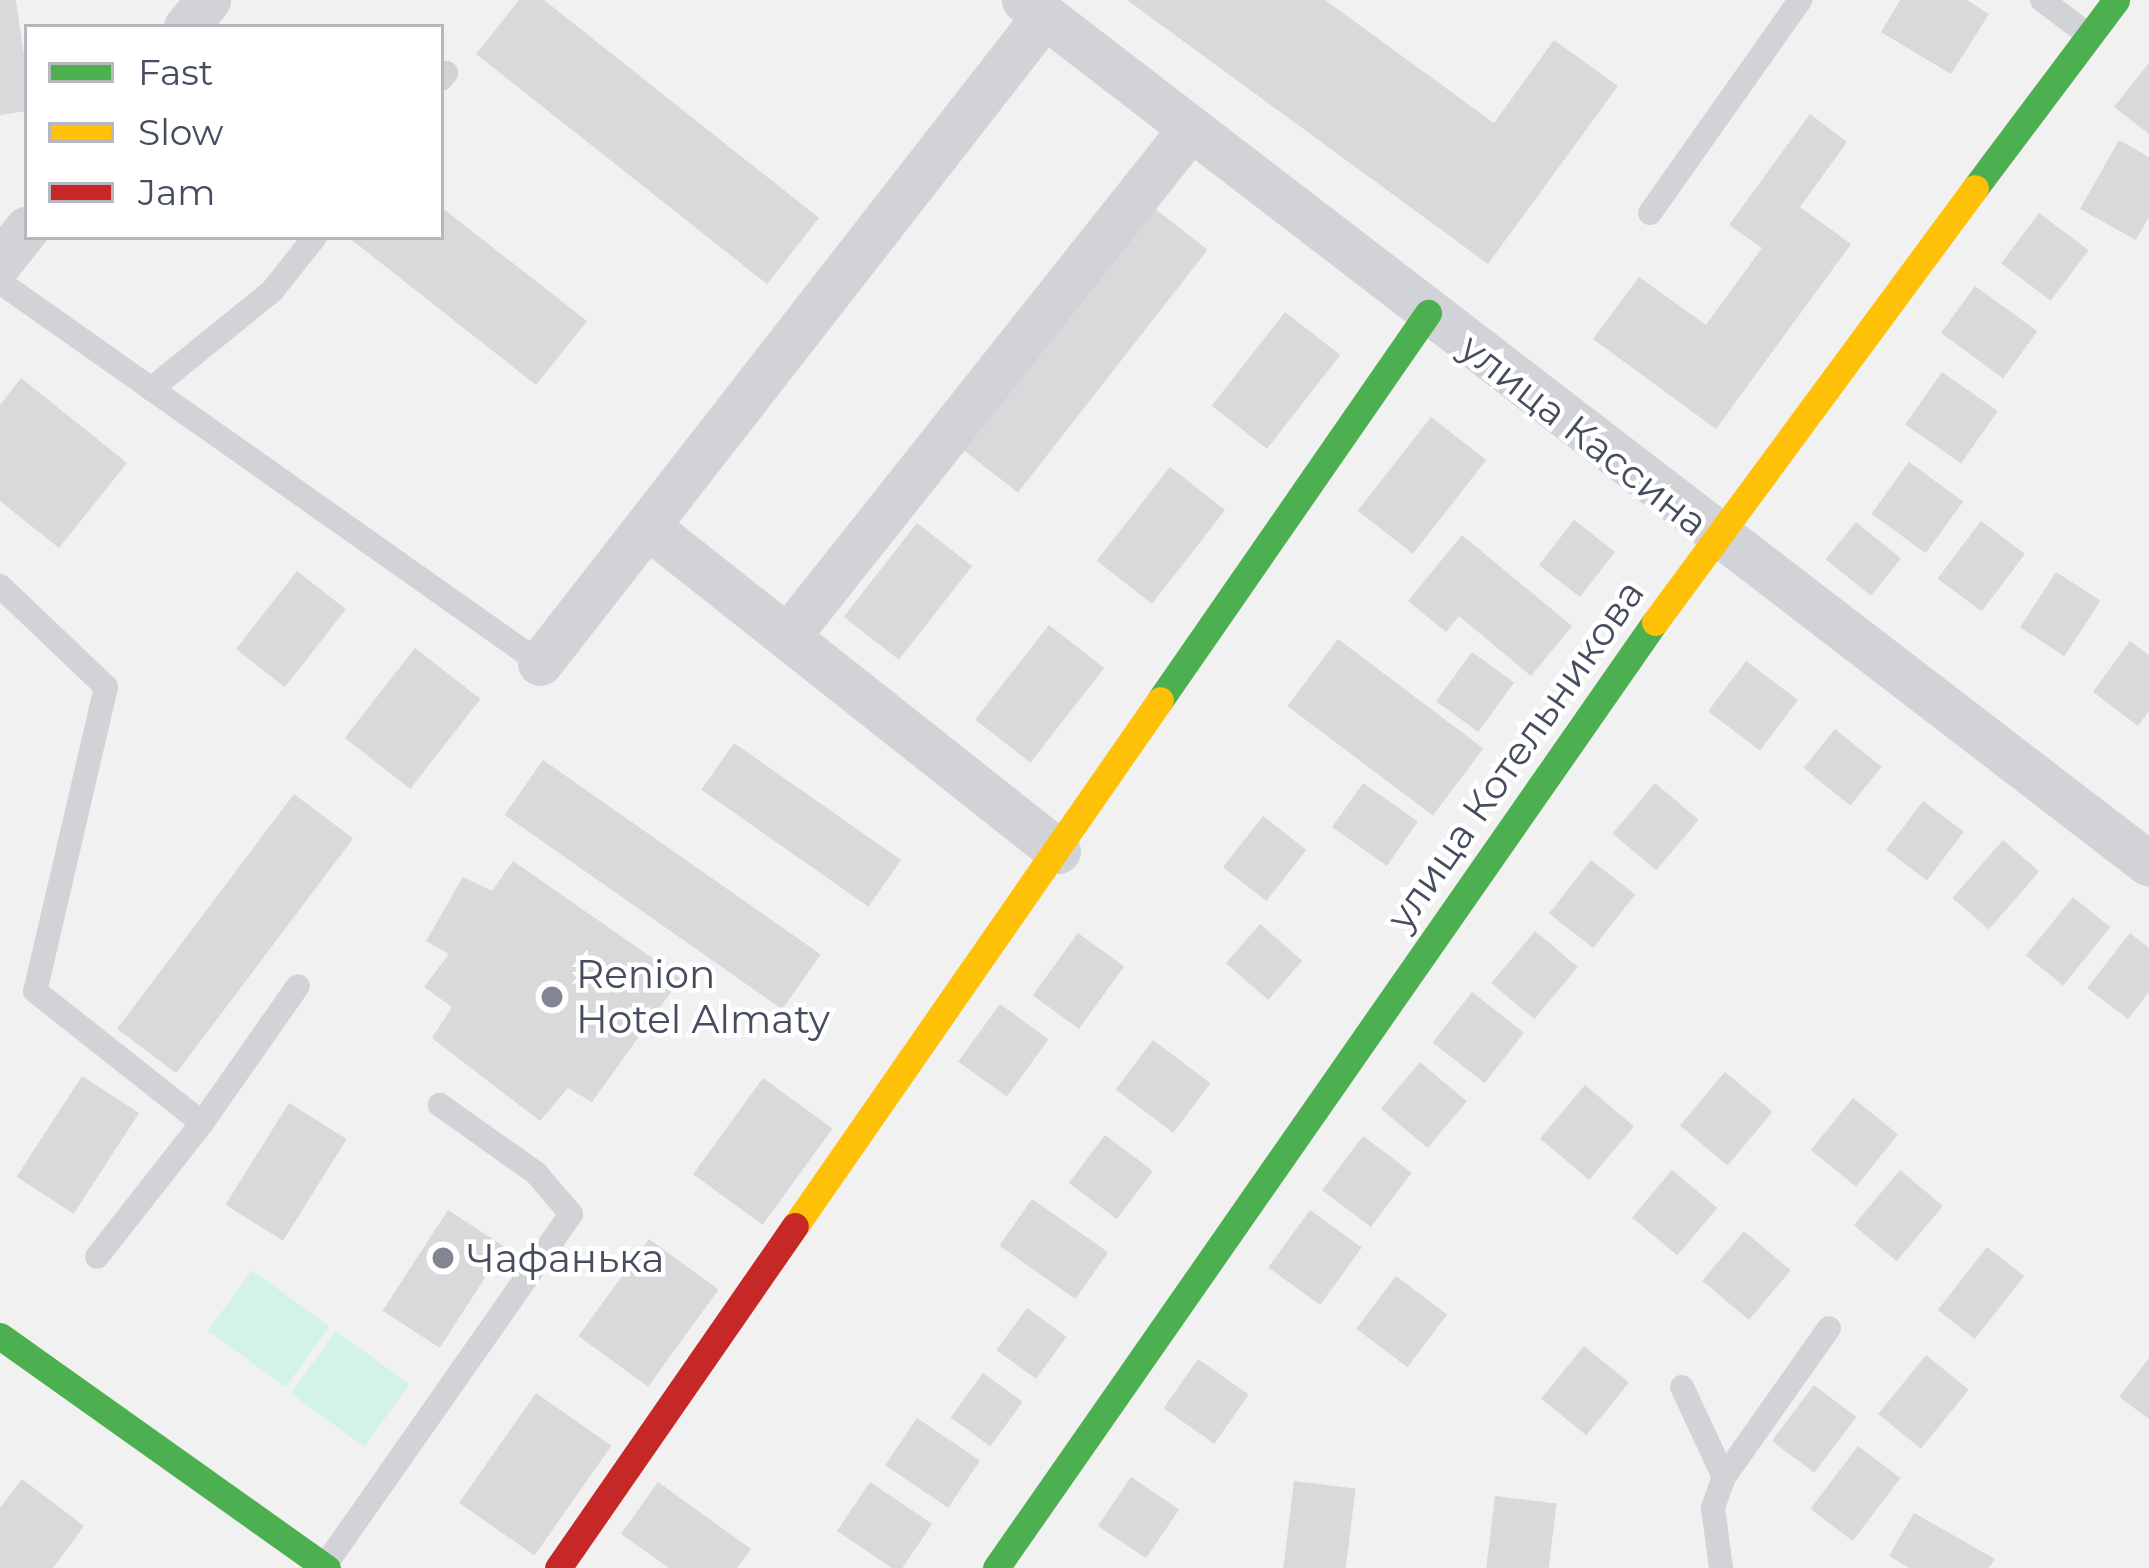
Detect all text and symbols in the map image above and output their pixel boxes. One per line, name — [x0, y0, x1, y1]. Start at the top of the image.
legend — [24, 24, 444, 240]
text: Fast — [138, 50, 213, 94]
text: Slow — [138, 110, 224, 154]
text: Jam — [138, 170, 215, 214]
street label: улица Кассина — [1451, 324, 1717, 546]
street label: улица Котельникова — [1376, 571, 1654, 939]
place label: Renion Hotel Almaty — [576, 952, 830, 1043]
marker: Renion Hotel Almaty — [539, 984, 565, 1010]
place label: Чафанька — [467, 1235, 664, 1281]
marker: Чафанька — [430, 1245, 456, 1271]

